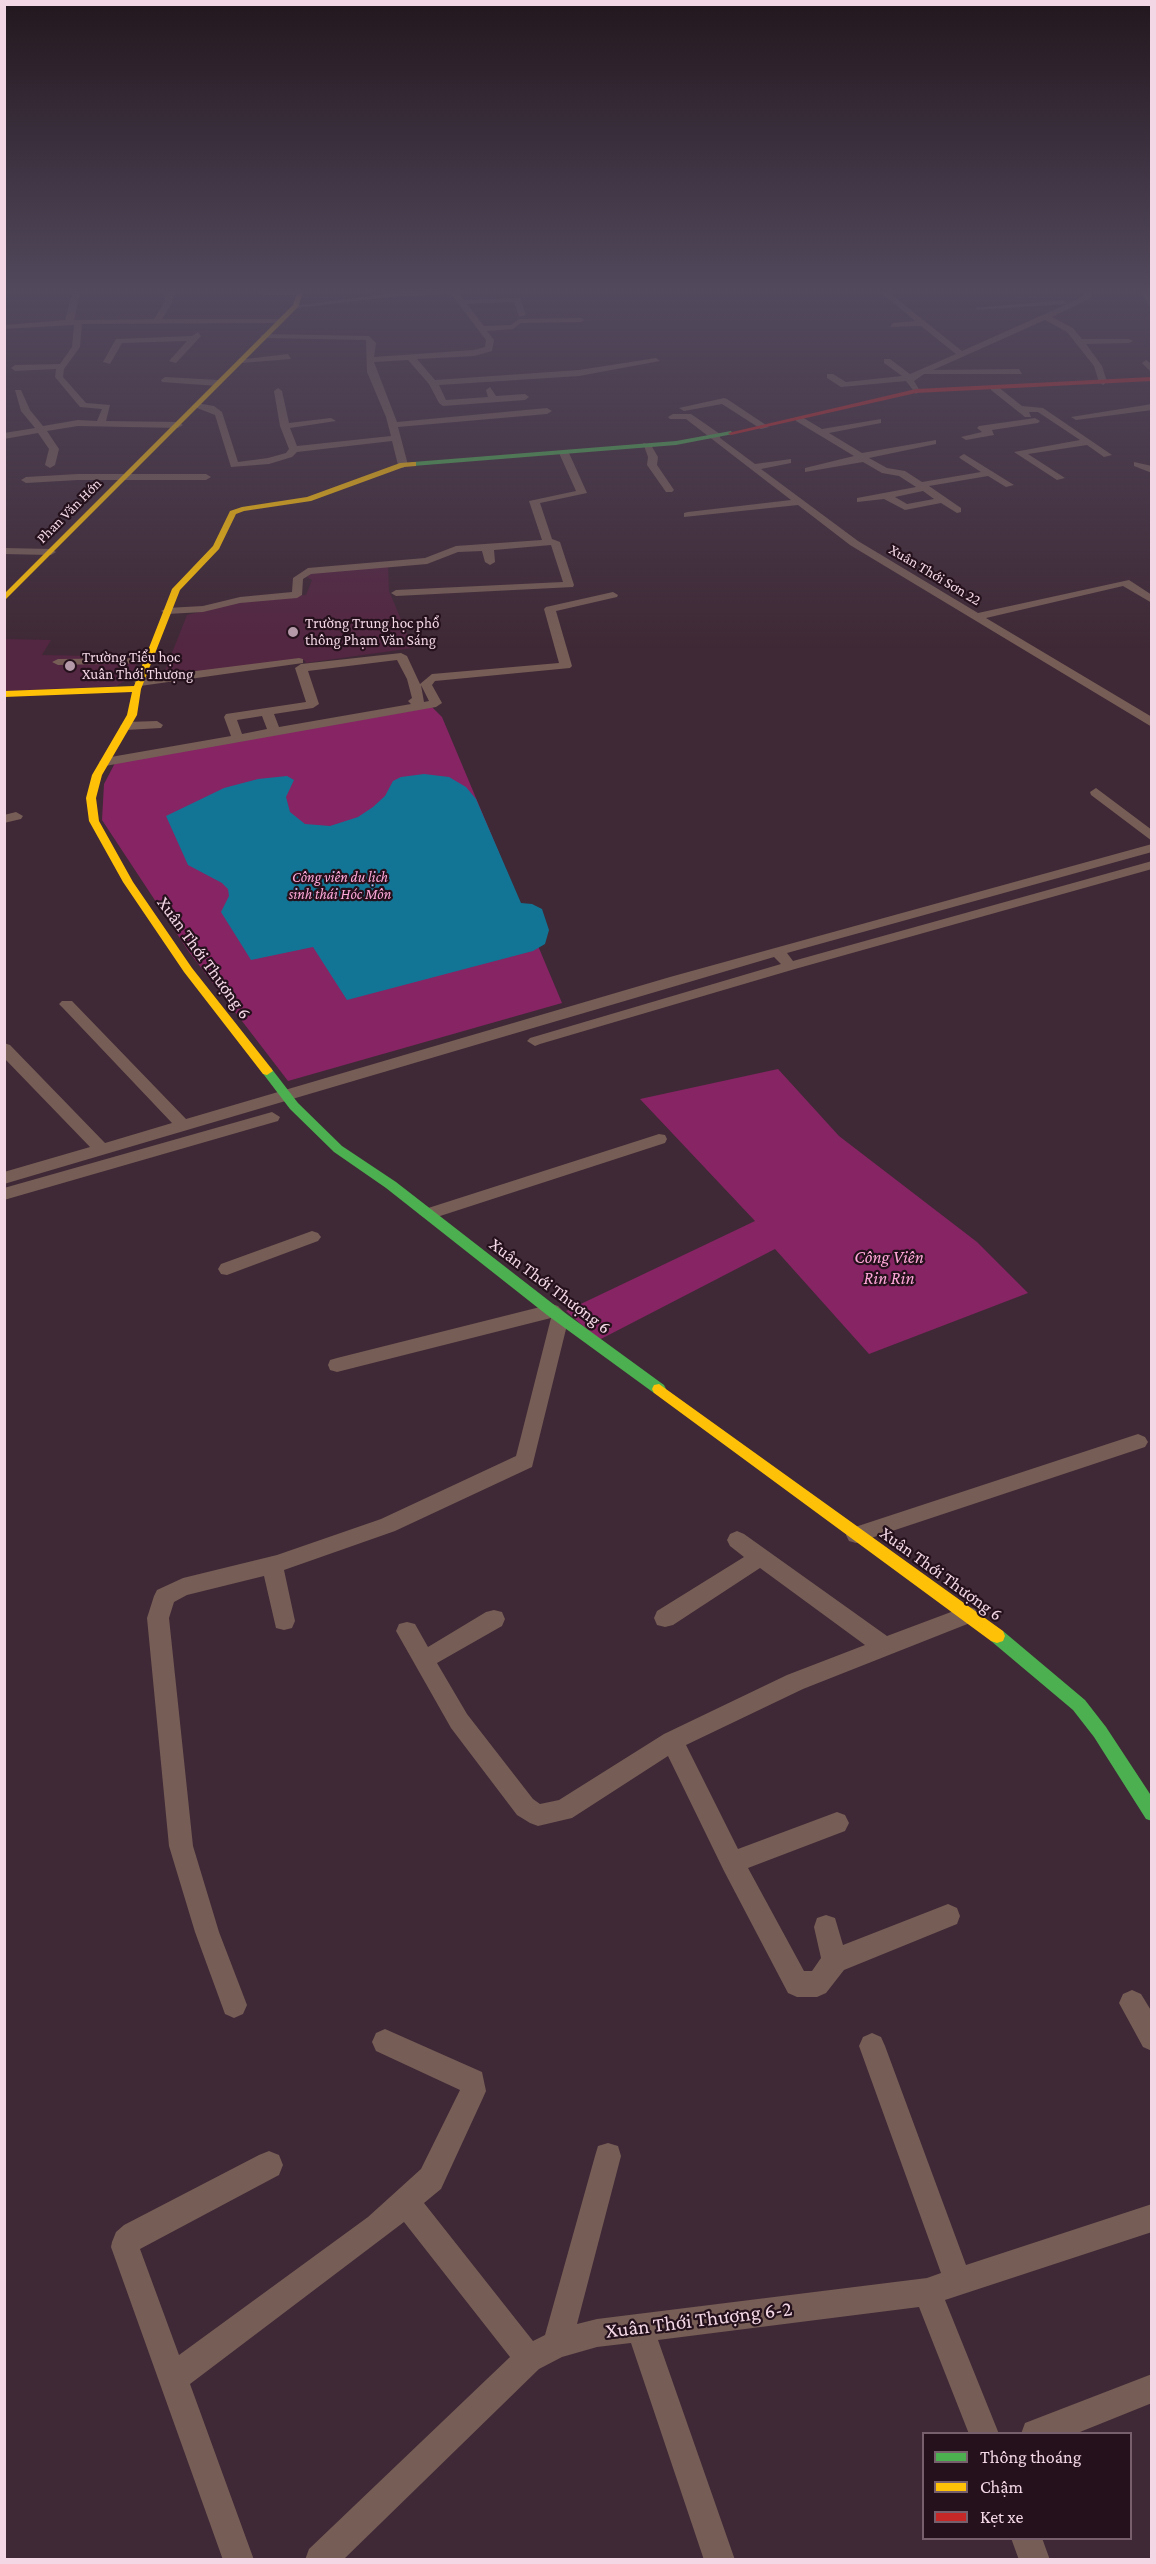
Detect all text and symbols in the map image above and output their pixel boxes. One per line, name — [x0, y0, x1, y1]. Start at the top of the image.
street label: Phan Văn Hớn — [33, 475, 105, 547]
street label: Xuân Thới Sơn 22 — [886, 541, 984, 609]
place label: Trường Trung học phổ thông Phạm Văn Sáng — [305, 614, 439, 649]
marker: Trường Trung học phổ thông Phạm Văn Sáng — [286, 625, 300, 639]
place label: Trường Tiểu học Xuân Thới Thượng — [82, 648, 193, 683]
marker: Trường Tiểu học Xuân Thới Thượng — [63, 659, 77, 673]
park label: Công viên du lịch sinh thái Hóc Môn — [289, 868, 391, 903]
street label: Xuân Thới Thượng 6 — [152, 893, 256, 1023]
street label: Xuân Thới Thượng 6 — [485, 1233, 615, 1339]
park label: Công Viên Rin Rin — [854, 1246, 924, 1288]
street label: Xuân Thới Thượng 6 — [876, 1522, 1006, 1626]
street label: Xuân Thới Thượng 6-2 — [604, 2296, 794, 2344]
legend — [922, 2432, 1132, 2540]
text: Thông thoáng — [980, 2447, 1081, 2467]
text: Chậm — [980, 2477, 1023, 2497]
text: Kẹt xe — [980, 2507, 1023, 2527]

